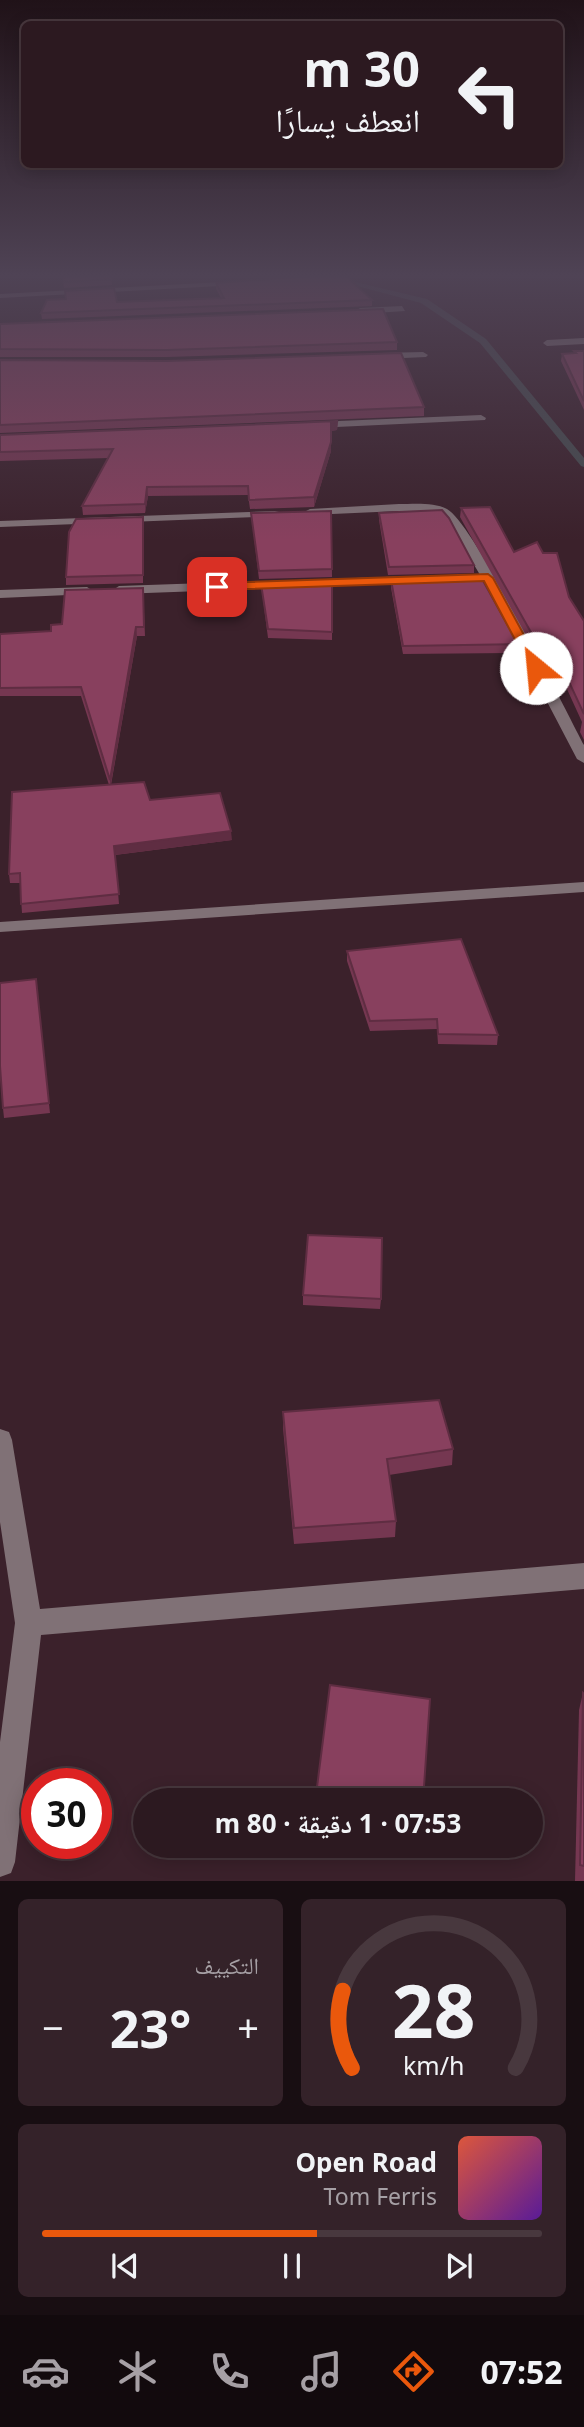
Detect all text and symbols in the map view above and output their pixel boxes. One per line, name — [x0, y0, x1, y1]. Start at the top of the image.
text: 30 m — [303, 35, 420, 101]
icon: left — [444, 49, 535, 140]
text: انعطف يسارًا — [275, 98, 420, 141]
pin — [187, 557, 247, 617]
icon: arrive — [198, 568, 236, 606]
position arrow — [499, 631, 573, 705]
speed limit sign: 30 — [21, 1768, 112, 1859]
text: 07:53 · 1 دقيقة · 80 m — [215, 1805, 461, 1841]
text: التكييف — [194, 1949, 259, 1981]
text: 28 — [392, 1961, 475, 2060]
text: 23° — [110, 1992, 191, 2063]
text: − — [42, 2001, 64, 2053]
text: + — [237, 2001, 259, 2053]
text: km/h — [403, 2048, 464, 2082]
text: Open Road — [296, 2144, 437, 2180]
text: Tom Ferris — [324, 2180, 437, 2212]
icon: previous — [106, 2247, 144, 2285]
icon: pause — [273, 2247, 311, 2285]
icon: next — [440, 2247, 478, 2285]
icon: car — [21, 2347, 70, 2396]
icon: climate — [113, 2347, 162, 2396]
icon: phone — [205, 2347, 254, 2396]
icon: music — [297, 2347, 346, 2396]
icon: directions — [389, 2347, 438, 2396]
text: 07:52 — [480, 2350, 563, 2393]

